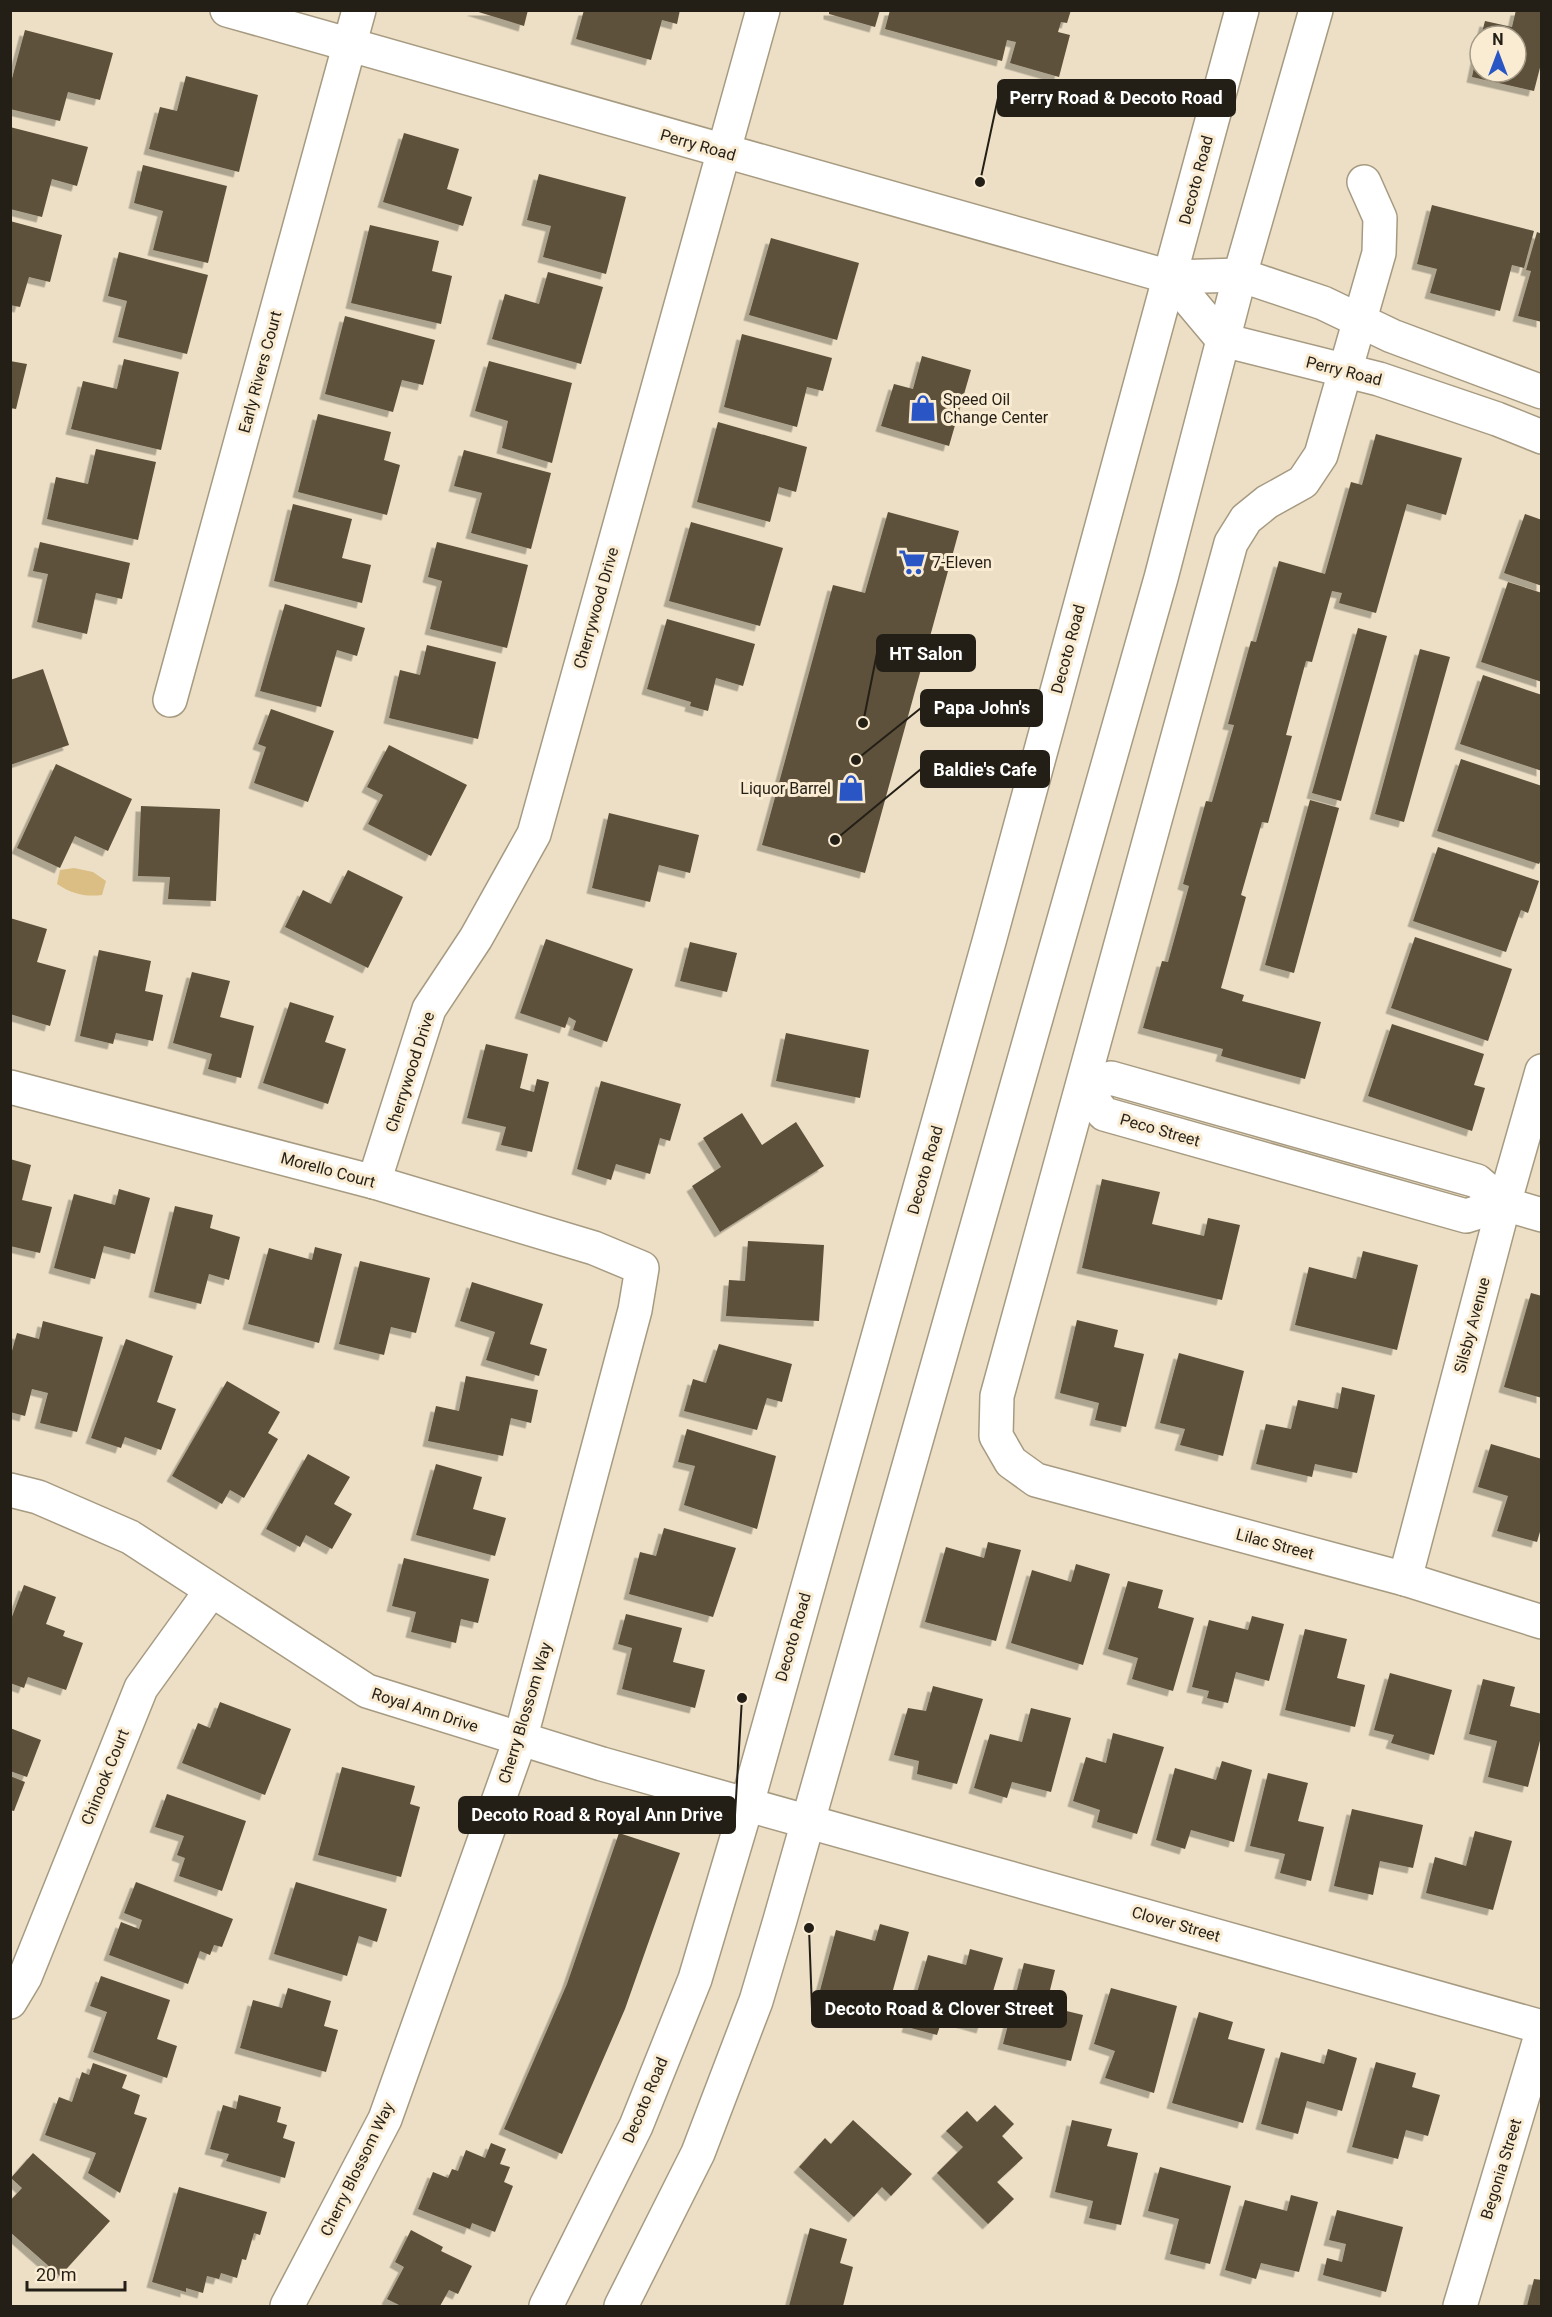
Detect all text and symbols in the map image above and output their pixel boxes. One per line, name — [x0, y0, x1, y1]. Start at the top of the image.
north arrow — [1468, 24, 1528, 84]
text: N — [1492, 30, 1504, 49]
callout: Perry Road & Decoto Road — [998, 80, 1235, 116]
text: Perry Road & Decoto Road — [1009, 87, 1223, 108]
street label: Perry Road — [658, 125, 738, 165]
street label: Decoto Road — [1175, 133, 1217, 227]
street label: Early Rivers Court — [235, 309, 285, 435]
street label: Perry Road — [1304, 352, 1384, 390]
place label: Speed Oil Change Center — [943, 390, 1049, 427]
shop icon: Speed Oil Change Center — [908, 393, 938, 423]
street label: Cherrywood Drive — [570, 545, 622, 671]
supermarket icon: 7-Eleven — [897, 547, 927, 577]
place label: 7-Eleven — [932, 553, 992, 572]
street label: Decoto Road — [1047, 602, 1089, 696]
callout: HT Salon — [877, 635, 975, 671]
text: HT Salon — [889, 643, 963, 664]
callout: Papa John's — [921, 690, 1042, 726]
text: Papa John's — [934, 697, 1030, 718]
callout: Baldie's Cafe — [921, 751, 1049, 787]
text: Baldie's Cafe — [933, 759, 1037, 780]
shop icon: Liquor Barrel — [836, 773, 866, 803]
place label: Liquor Barrel — [740, 779, 831, 798]
street label: Cherrywood Drive — [382, 1009, 438, 1135]
street label: Peco Street — [1118, 1110, 1202, 1150]
street label: Decoto Road — [903, 1123, 947, 1217]
street label: Morello Court — [279, 1148, 377, 1192]
street label: Silsby Avenue — [1450, 1275, 1494, 1375]
street label: Lilac Street — [1234, 1525, 1316, 1563]
street label: Decoto Road — [771, 1590, 815, 1684]
street label: Cherry Blossom Way — [494, 1640, 556, 1786]
street label: Royal Ann Drive — [369, 1684, 481, 1736]
street label: Chinook Court — [77, 1726, 133, 1828]
callout: Decoto Road & Royal Ann Drive — [459, 1797, 735, 1833]
text: Decoto Road & Royal Ann Drive — [471, 1804, 723, 1825]
street label: Clover Street — [1130, 1902, 1222, 1946]
callout: Decoto Road & Clover Street — [812, 1991, 1066, 2027]
text: Decoto Road & Clover Street — [824, 1998, 1054, 2019]
street label: Decoto Road — [618, 2054, 672, 2146]
street label: Cherry Blossom Way — [316, 2098, 398, 2239]
street label: Begonia Street — [1477, 2116, 1525, 2222]
scale bar — [27, 2254, 124, 2292]
text: 20 m — [36, 2264, 76, 2285]

